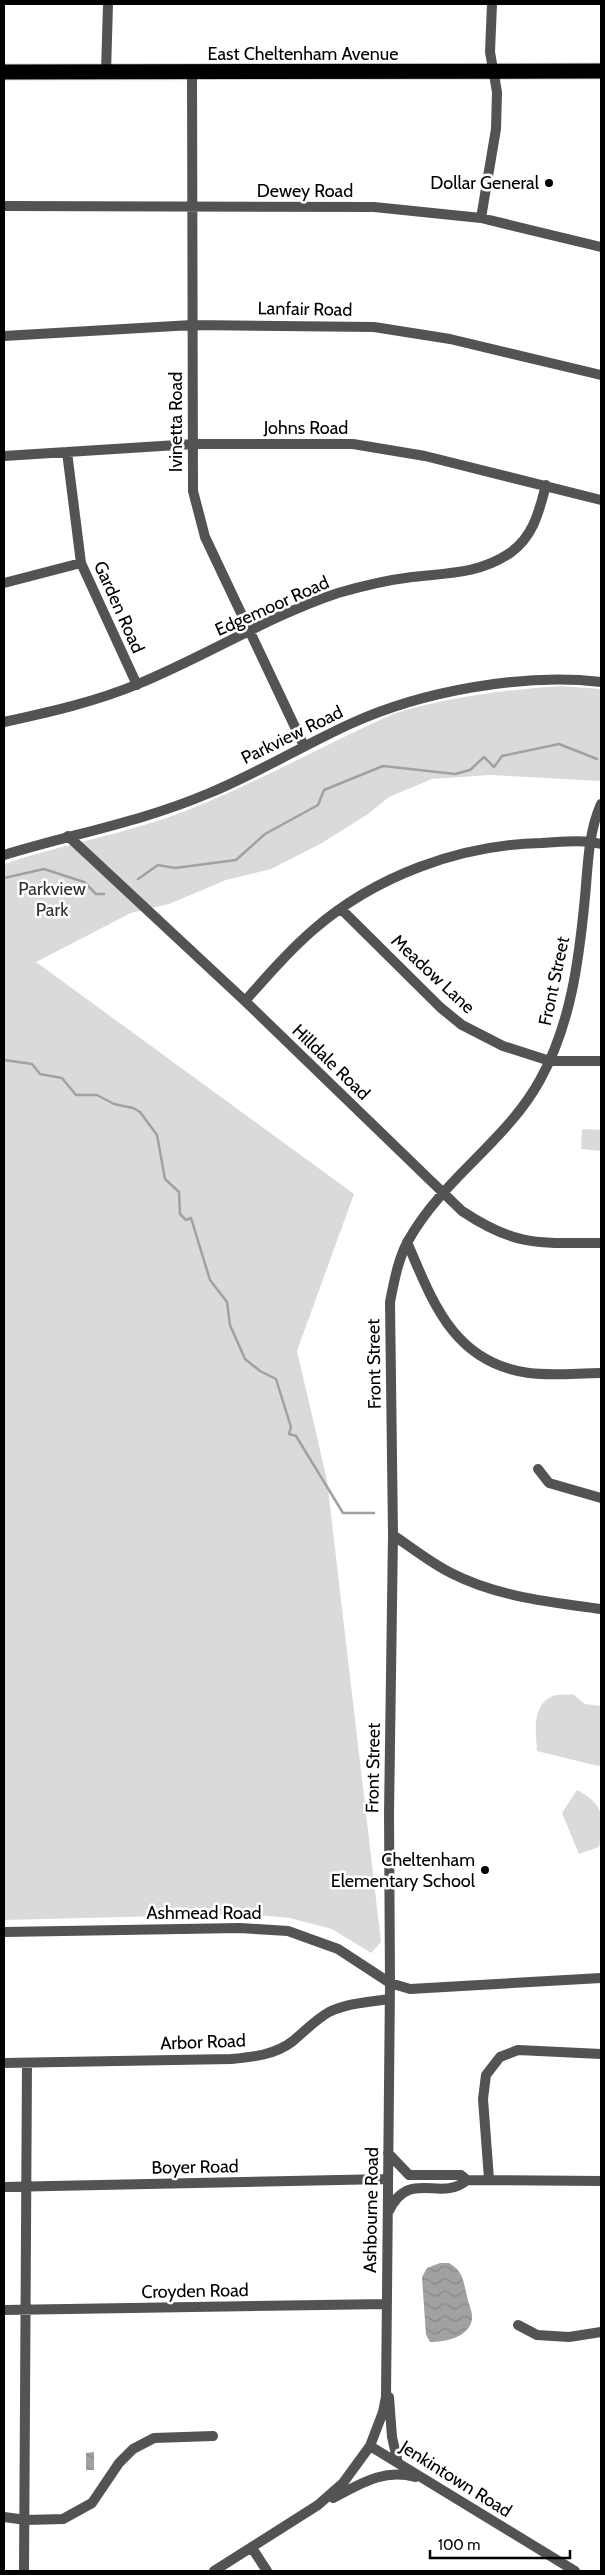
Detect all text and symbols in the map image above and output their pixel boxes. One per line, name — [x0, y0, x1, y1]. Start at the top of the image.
street label: East Cheltenham Avenue — [208, 43, 398, 65]
place label: Dollar General — [430, 172, 540, 194]
marker: Dollar General — [543, 177, 555, 189]
street label: Dewey Road — [257, 180, 353, 202]
street label: Lanfair Road — [257, 297, 353, 321]
street label: Ivinetta Road — [165, 372, 187, 472]
street label: Johns Road — [263, 417, 348, 439]
street label: Garden Road — [89, 558, 149, 656]
street label: Edgemoor Road — [212, 571, 332, 641]
street label: Parkview Road — [238, 701, 346, 769]
park label: Parkview Park — [18, 878, 86, 921]
street label: Meadow Lane — [387, 930, 479, 1018]
street label: Front Street — [534, 935, 574, 1027]
street label: Hilldale Road — [287, 1019, 375, 1105]
street label: Front Street — [362, 1319, 386, 1409]
street label: Front Street — [361, 1723, 385, 1813]
place label: Cheltenham Elementary School — [331, 1849, 476, 1892]
marker: Cheltenham Elementary School — [479, 1864, 491, 1876]
street label: Ashmead Road — [146, 1902, 262, 1924]
street label: Arbor Road — [160, 2030, 246, 2054]
street label: Ashbourne Road — [359, 2147, 383, 2273]
street label: Boyer Road — [151, 2155, 239, 2179]
street label: Croyden Road — [141, 2279, 249, 2303]
street label: Jenkintown Road — [395, 2435, 516, 2522]
scale bar — [430, 2528, 570, 2560]
text: 100 m — [438, 2536, 480, 2554]

